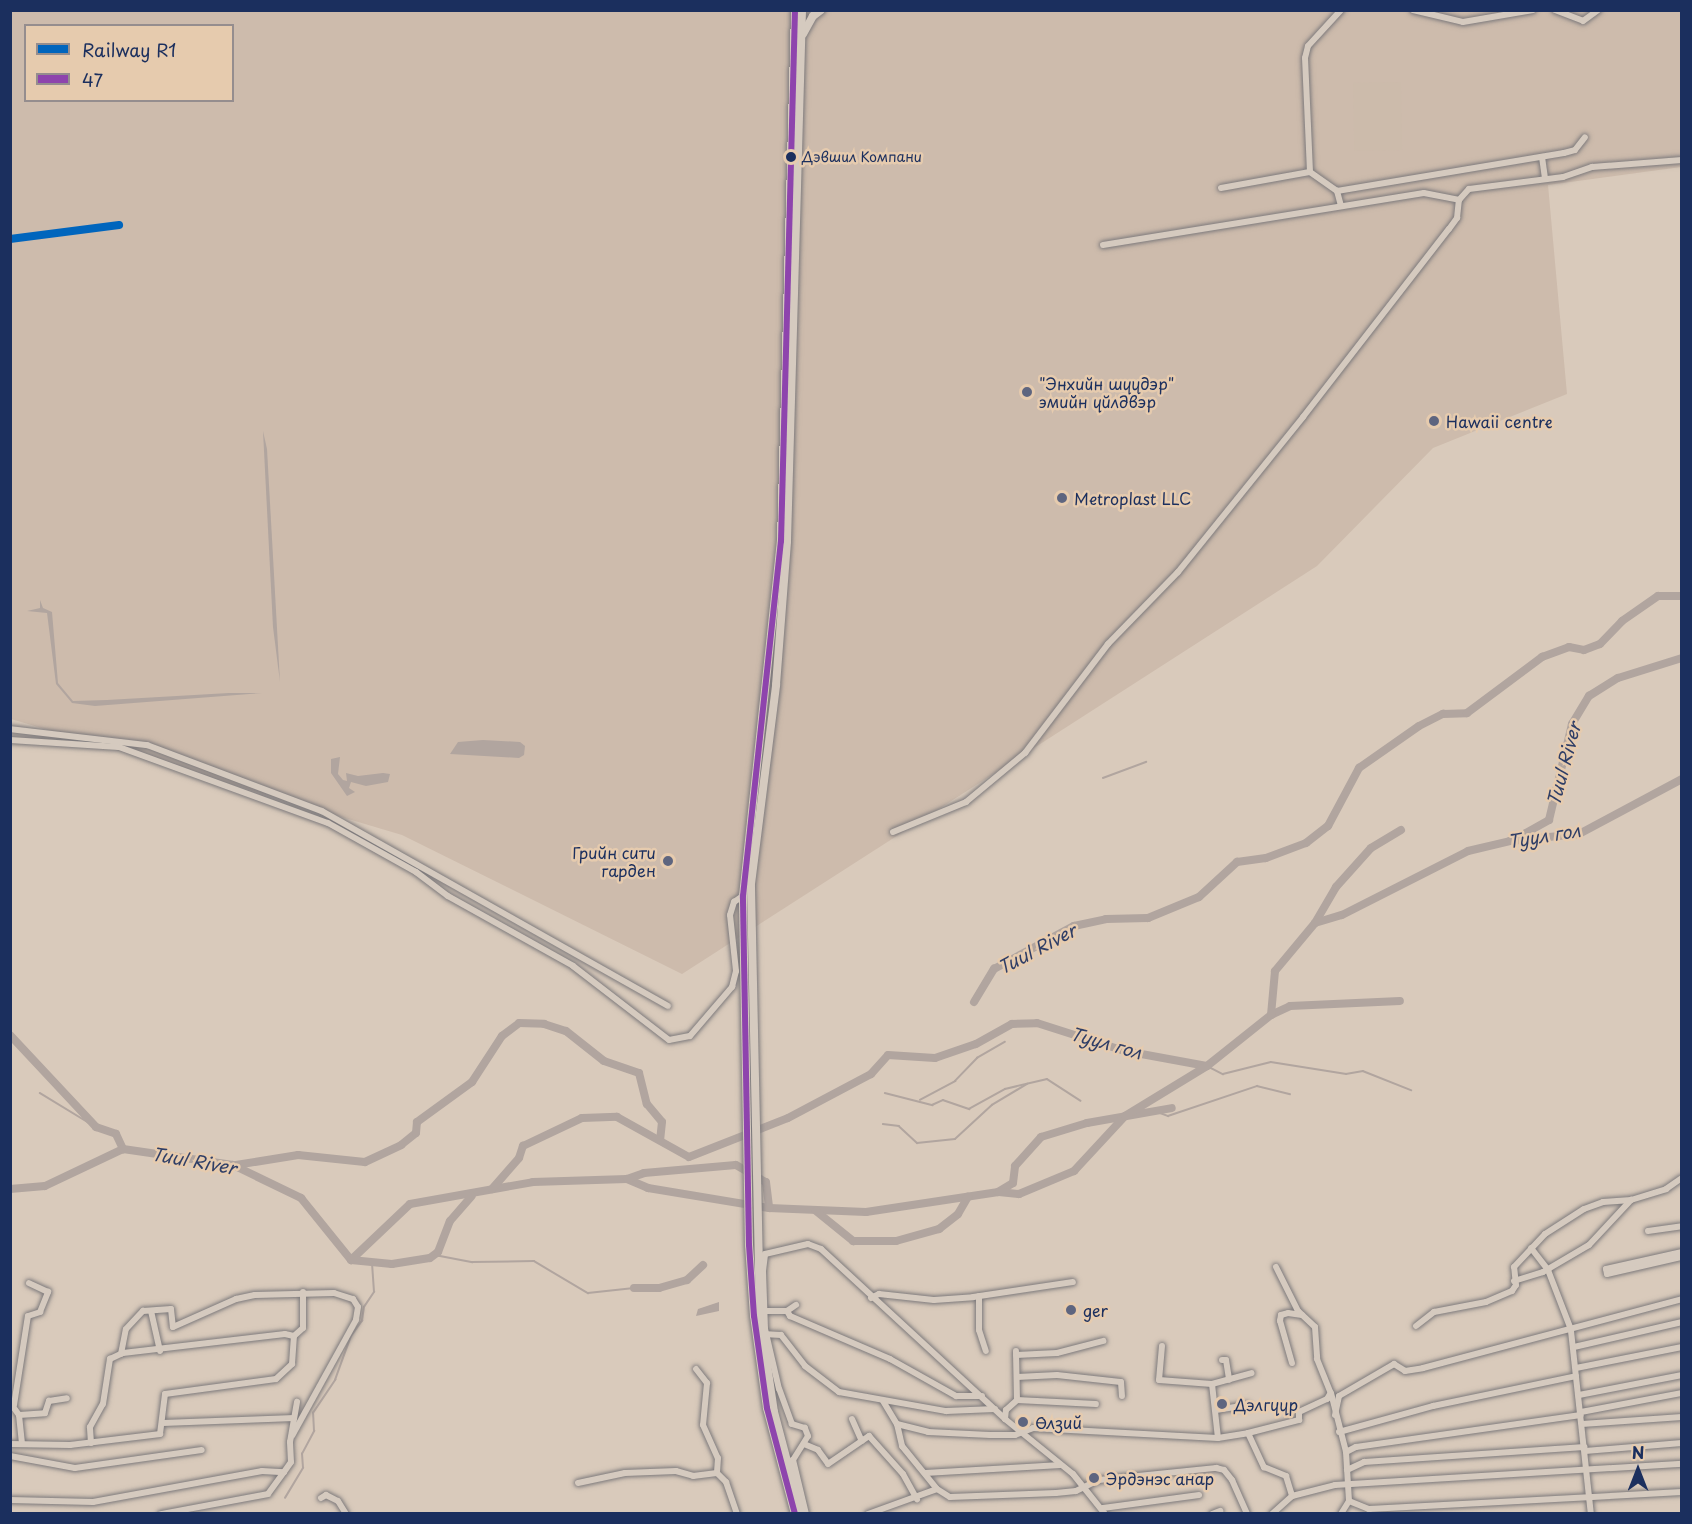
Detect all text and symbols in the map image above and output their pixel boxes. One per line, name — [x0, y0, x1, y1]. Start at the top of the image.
legend — [24, 24, 234, 102]
text: Railway R1 — [82, 36, 176, 63]
text: 47 — [82, 66, 103, 93]
place label: Дэвшил Компани — [802, 149, 923, 165]
marker: Дэвшил Компани — [785, 151, 797, 163]
place label: "Энхийн шүүдэр" эмийн үйлдвэр — [1039, 373, 1175, 411]
marker: "Энхийн шүүдэр" эмийн үйлдвэр — [1020, 385, 1034, 399]
place label: Hawaii centre — [1446, 411, 1554, 431]
marker: Hawaii centre — [1427, 414, 1441, 428]
place label: Metroplast LLC — [1074, 488, 1192, 508]
marker: Metroplast LLC — [1055, 491, 1069, 505]
water label: Tuul River — [1543, 720, 1585, 808]
water label: Туул гол — [1506, 820, 1582, 852]
place label: Грийн сити гарден — [572, 842, 656, 880]
marker: Грийн сити гарден — [661, 854, 675, 868]
water label: Tuul River — [995, 920, 1079, 978]
water label: Туул гол — [1067, 1022, 1145, 1064]
water label: Tuul River — [150, 1143, 238, 1179]
place label: ger — [1083, 1300, 1108, 1320]
marker: ger — [1064, 1303, 1078, 1317]
place label: Дэлгүүр — [1234, 1394, 1298, 1414]
marker: Дэлгүүр — [1215, 1397, 1229, 1411]
place label: Өлзий — [1035, 1412, 1082, 1432]
marker: Өлзий — [1016, 1415, 1030, 1429]
north arrow — [1608, 1440, 1668, 1500]
text: N — [1632, 1440, 1644, 1464]
place label: Эрдэнэс анар — [1106, 1468, 1214, 1488]
marker: Эрдэнэс анар — [1087, 1471, 1101, 1485]

